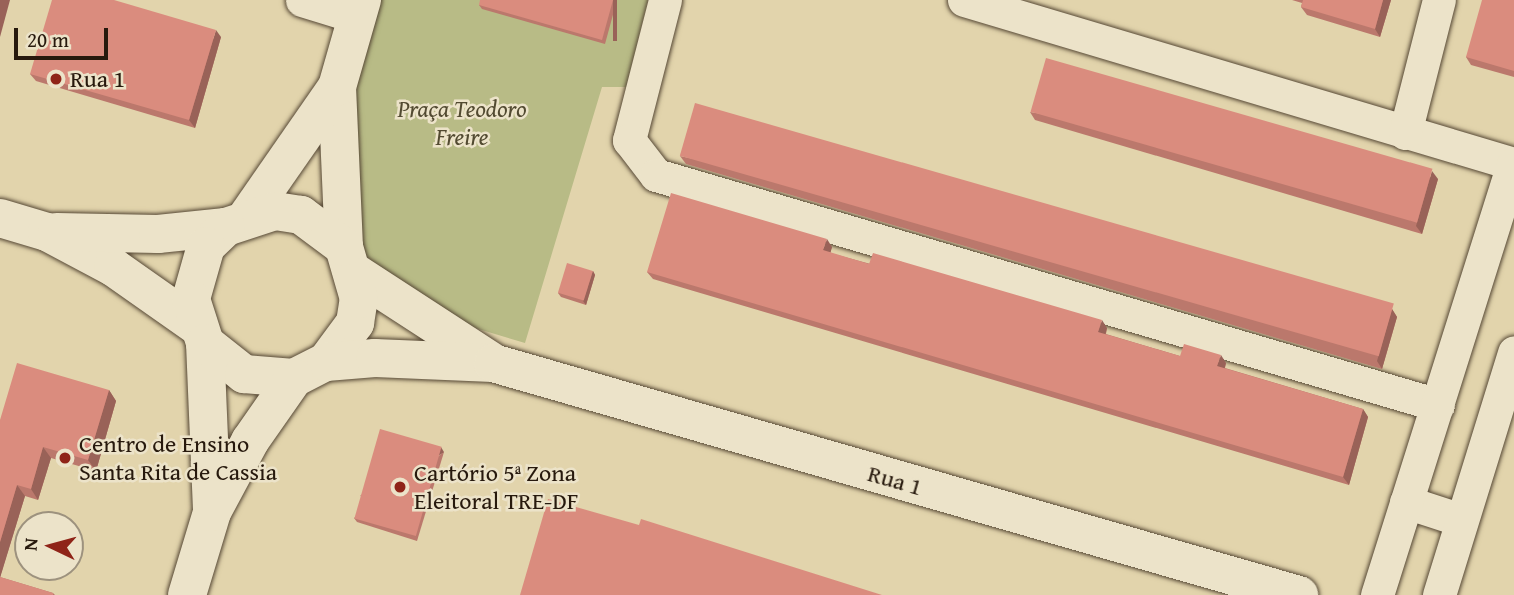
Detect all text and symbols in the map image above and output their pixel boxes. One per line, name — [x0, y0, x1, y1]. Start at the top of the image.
scale bar — [18, 14, 112, 58]
text: 20 m — [27, 24, 69, 55]
place label: Rua 1 — [70, 65, 125, 93]
marker: Rua 1 — [48, 71, 64, 87]
park label: Praça Teodoro Freire — [397, 95, 527, 151]
place label: Centro de Ensino Santa Rita de Cassia — [79, 430, 277, 486]
marker: Centro de Ensino Santa Rita de Cassia — [57, 450, 73, 466]
place label: Cartório 5ª Zona Eleitoral TRE-DF — [414, 459, 579, 515]
street label: Rua 1 — [865, 459, 925, 501]
marker: Cartório 5ª Zona Eleitoral TRE-DF — [392, 479, 408, 495]
north arrow — [14, 511, 84, 581]
text: N — [16, 537, 45, 552]

